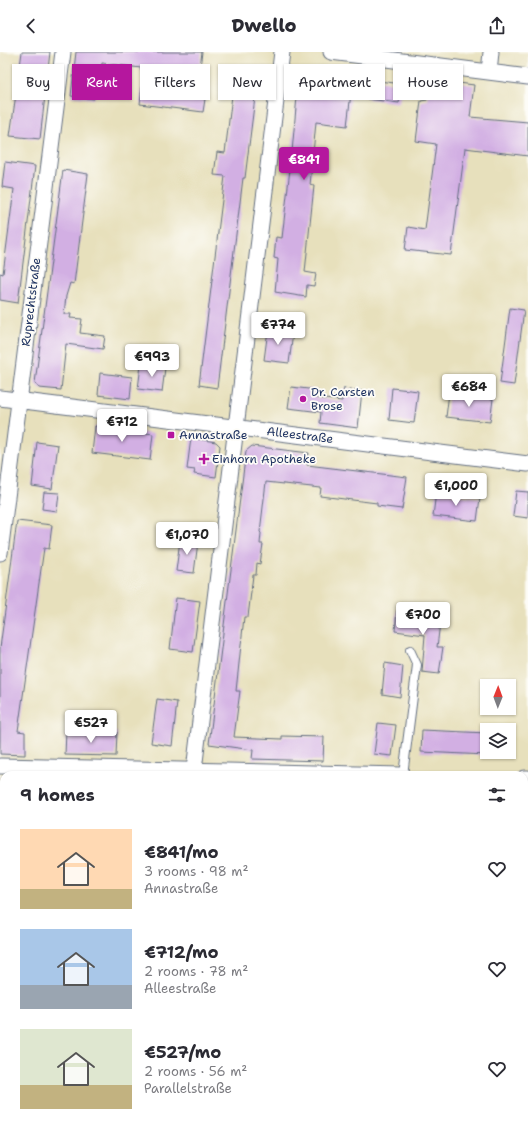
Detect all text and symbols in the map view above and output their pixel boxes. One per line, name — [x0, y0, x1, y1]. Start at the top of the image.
text: Dwello — [231, 14, 297, 38]
icon: back — [20, 15, 42, 37]
icon: share — [486, 15, 508, 37]
chip: Buy — [12, 64, 64, 100]
chip: Rent — [72, 64, 132, 100]
chip: Filters — [140, 64, 210, 100]
chip: New — [218, 64, 276, 100]
chip: Apartment — [284, 64, 385, 100]
chip: House — [393, 64, 463, 100]
pin: €841 — [280, 147, 328, 181]
text: €841 — [288, 151, 320, 168]
street label: Ruprechtstraße — [18, 256, 44, 347]
pin: €774 — [254, 312, 302, 346]
text: €774 — [260, 316, 296, 333]
pin: €993 — [128, 344, 176, 378]
text: €993 — [134, 348, 170, 365]
pin: €684 — [445, 374, 493, 408]
text: €684 — [451, 378, 487, 395]
place label: Dr. Carsten Brose — [311, 384, 375, 414]
marker: Dr. Carsten Brose — [298, 394, 308, 404]
pin: €712 — [98, 409, 146, 443]
text: €712 — [106, 413, 138, 430]
street label: Alleestraße — [266, 423, 334, 447]
place label: Annastraße — [179, 427, 248, 443]
marker: Annastraße — [166, 430, 176, 440]
place label: Einhorn Apotheke — [212, 451, 316, 467]
marker: Einhorn Apotheke — [199, 454, 209, 464]
pin: €1,000 — [423, 473, 489, 507]
text: €1,000 — [434, 477, 478, 494]
pin: €1,070 — [154, 522, 220, 556]
text: €1,070 — [165, 526, 209, 543]
pin: €700 — [399, 602, 447, 636]
text: €700 — [405, 606, 441, 623]
north arrow — [480, 679, 516, 715]
map controls — [480, 679, 516, 759]
pin: €527 — [67, 710, 115, 744]
text: €527 — [74, 714, 108, 731]
button: layers — [480, 723, 516, 759]
text: 9 homes — [20, 784, 95, 806]
icon: filters — [486, 784, 508, 806]
text: €841/mo — [144, 841, 219, 863]
icon: home — [52, 845, 100, 893]
icon: heart — [486, 858, 508, 880]
text: 3 rooms · 98 m² — [144, 863, 248, 880]
text: Annastraße — [144, 880, 218, 897]
text: €712/mo — [144, 941, 219, 963]
icon: home — [52, 945, 100, 993]
icon: heart — [486, 958, 508, 980]
text: 2 rooms · 78 m² — [144, 963, 248, 980]
text: Alleestraße — [144, 980, 216, 997]
text: €527/mo — [144, 1041, 221, 1063]
icon: home — [52, 1045, 100, 1093]
icon: heart — [486, 1058, 508, 1080]
text: 2 rooms · 56 m² — [144, 1063, 247, 1080]
text: Parallelstraße — [144, 1080, 232, 1097]

